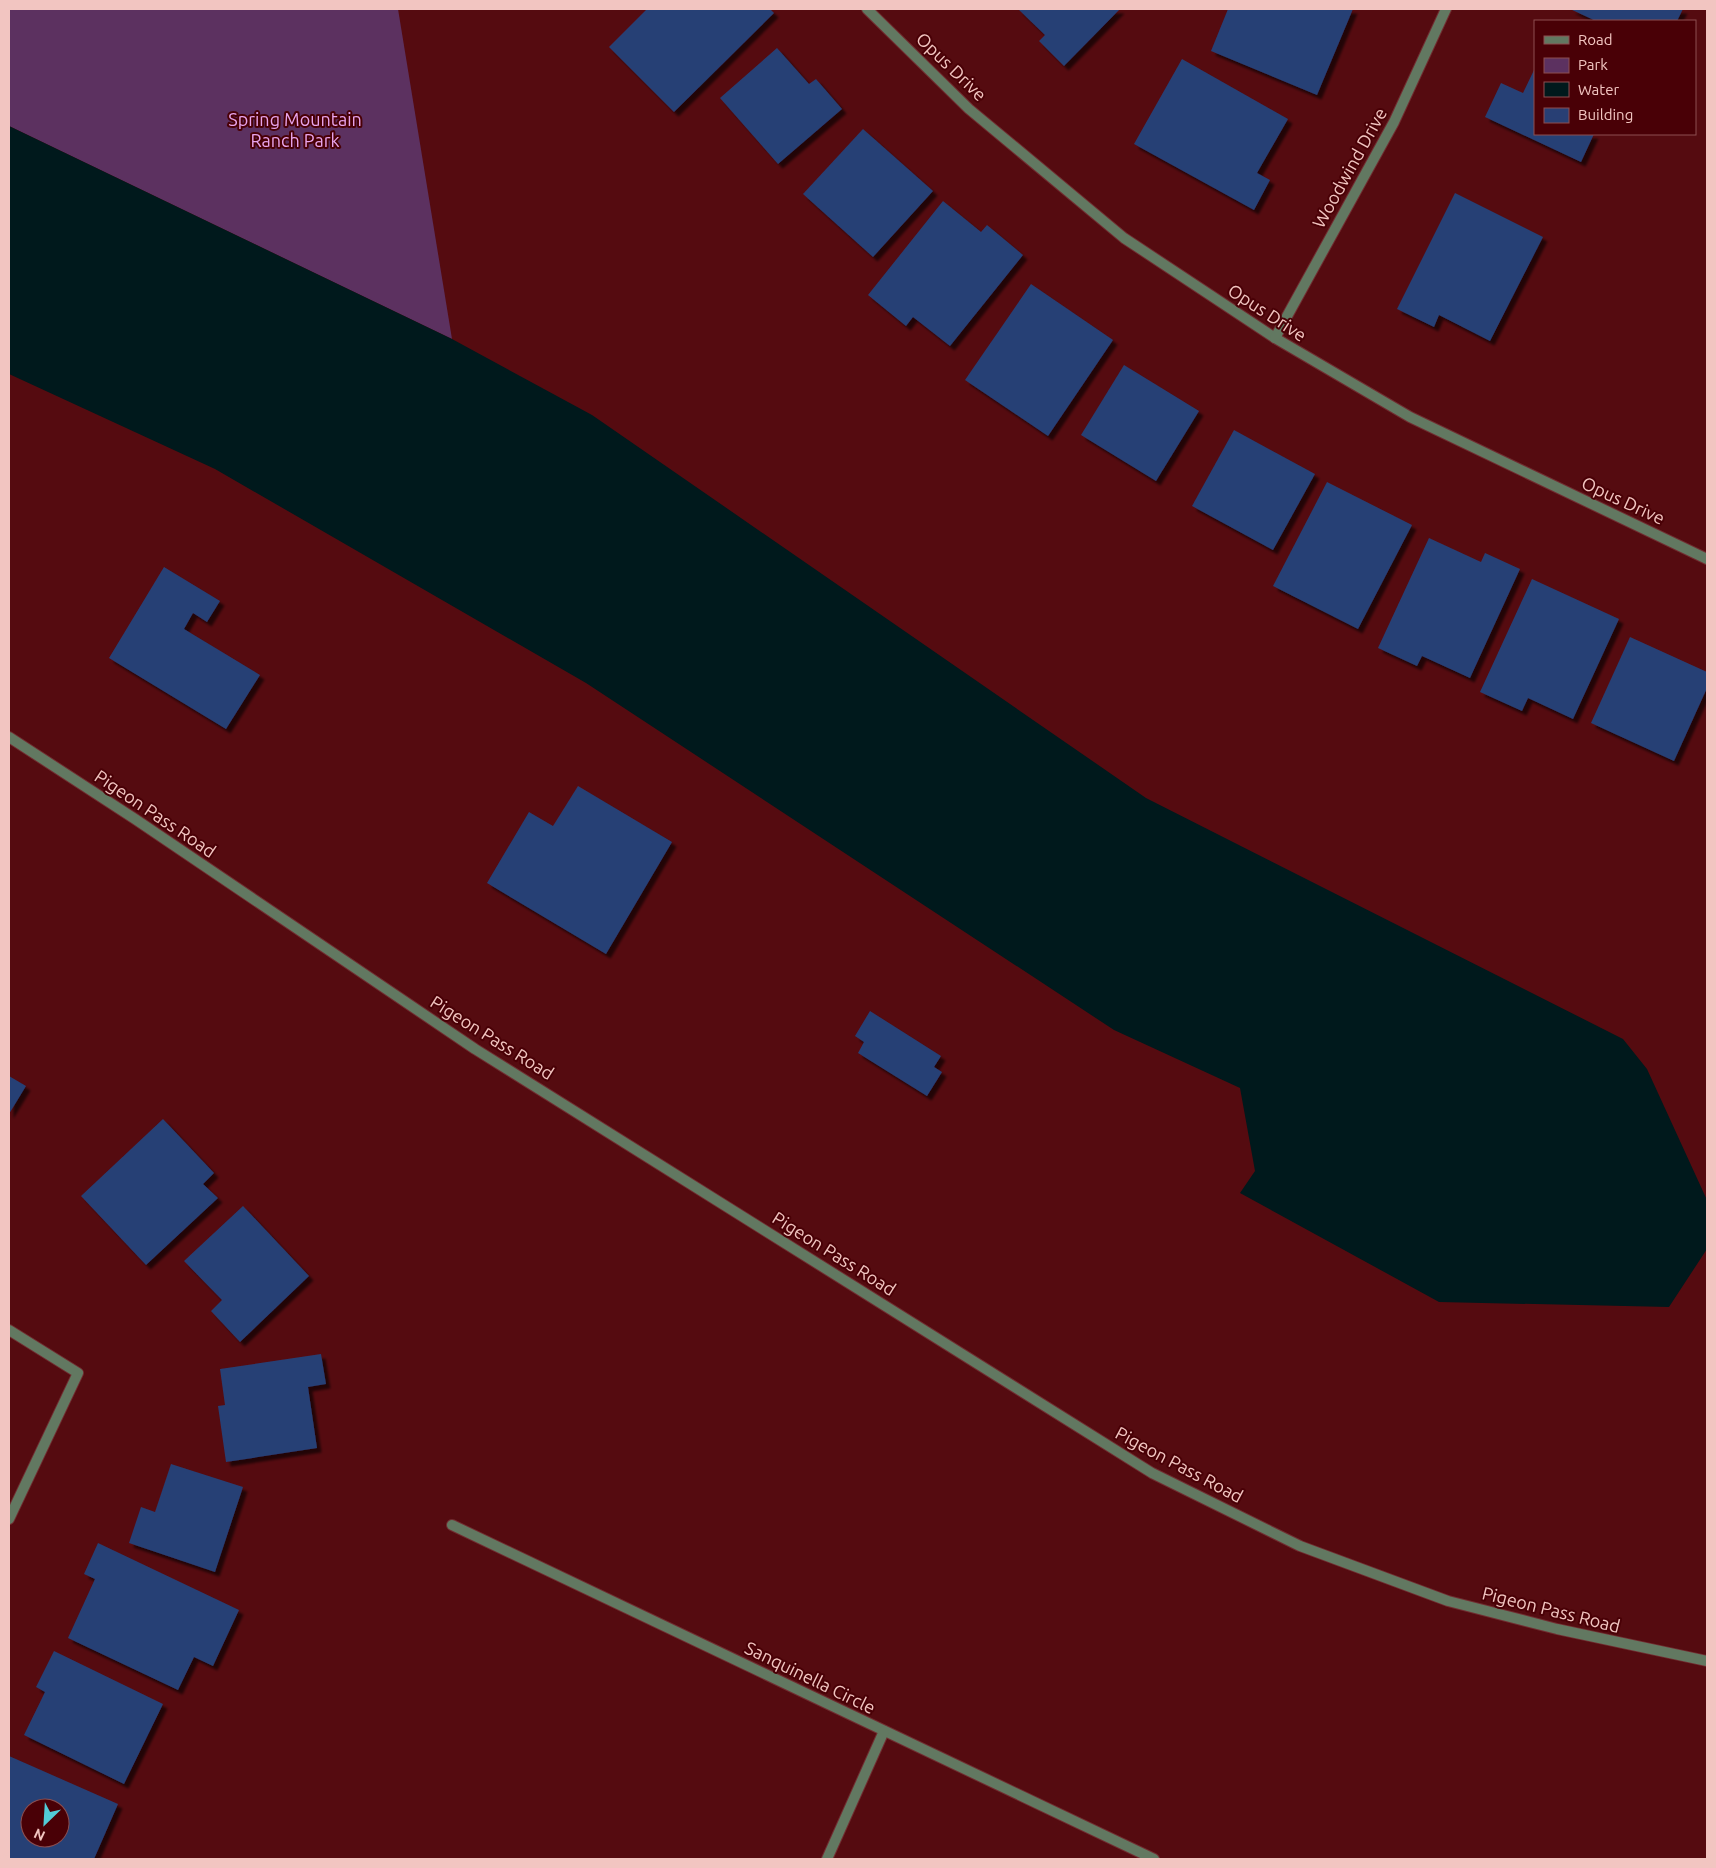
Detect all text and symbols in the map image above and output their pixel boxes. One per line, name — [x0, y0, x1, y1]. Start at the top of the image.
legend — [1534, 20, 1696, 135]
street label: Opus Drive — [913, 28, 991, 104]
text: Road — [1578, 31, 1613, 48]
text: Park — [1578, 56, 1608, 73]
text: Water — [1578, 81, 1619, 98]
street label: Woodwind Drive — [1308, 104, 1390, 231]
text: Building — [1578, 106, 1633, 123]
park label: Spring Mountain Ranch Park — [228, 109, 362, 150]
street label: Opus Drive — [1225, 279, 1310, 345]
street label: Opus Drive — [1579, 472, 1668, 528]
street label: Pigeon Pass Road — [91, 765, 220, 861]
street label: Pigeon Pass Road — [427, 991, 558, 1083]
street label: Pigeon Pass Road — [769, 1207, 900, 1299]
street label: Pigeon Pass Road — [1112, 1422, 1247, 1506]
street label: Pigeon Pass Road — [1480, 1582, 1622, 1636]
street label: Sanquinella Circle — [742, 1637, 879, 1717]
north arrow — [20, 1798, 70, 1848]
text: N — [31, 1825, 48, 1844]

